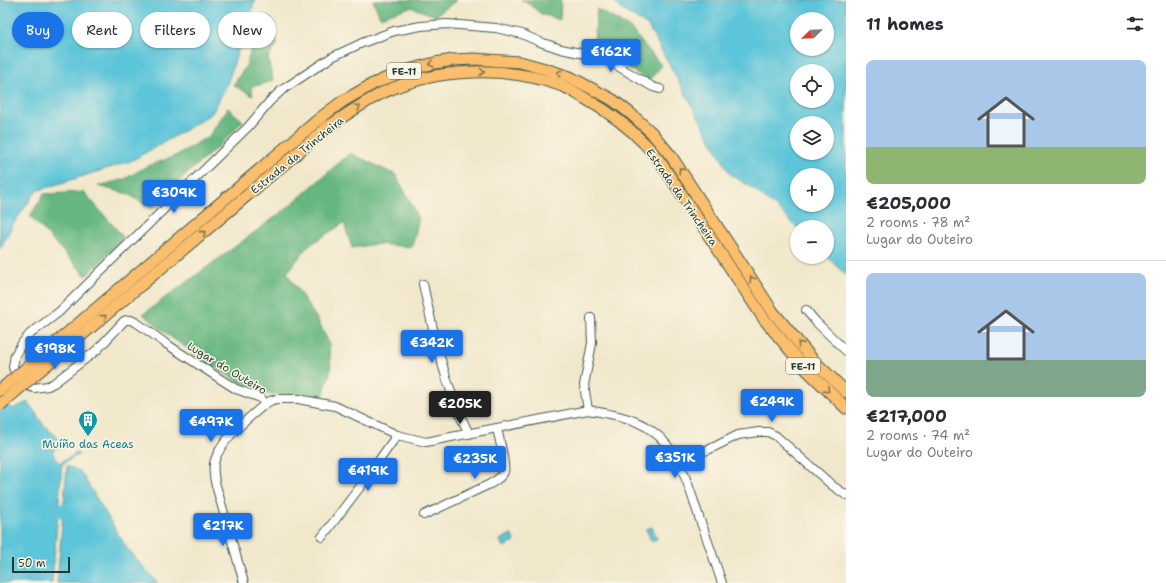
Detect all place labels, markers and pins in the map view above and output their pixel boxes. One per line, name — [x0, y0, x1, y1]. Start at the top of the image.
pin: €162K — [583, 39, 639, 73]
pin: €309K — [146, 180, 202, 214]
pin: €342K — [404, 330, 460, 364]
pin: €198K — [27, 336, 83, 370]
pin: €249K — [744, 389, 800, 423]
pin: €205K — [432, 391, 488, 425]
building icon: Muíño das Aceas — [77, 409, 99, 437]
pin: €497K — [183, 409, 239, 443]
place label: Muíño das Aceas — [42, 437, 134, 452]
pin: €351K — [647, 445, 703, 479]
pin: €235K — [447, 446, 503, 480]
pin: €419K — [340, 458, 396, 492]
pin: €217K — [195, 513, 251, 547]

